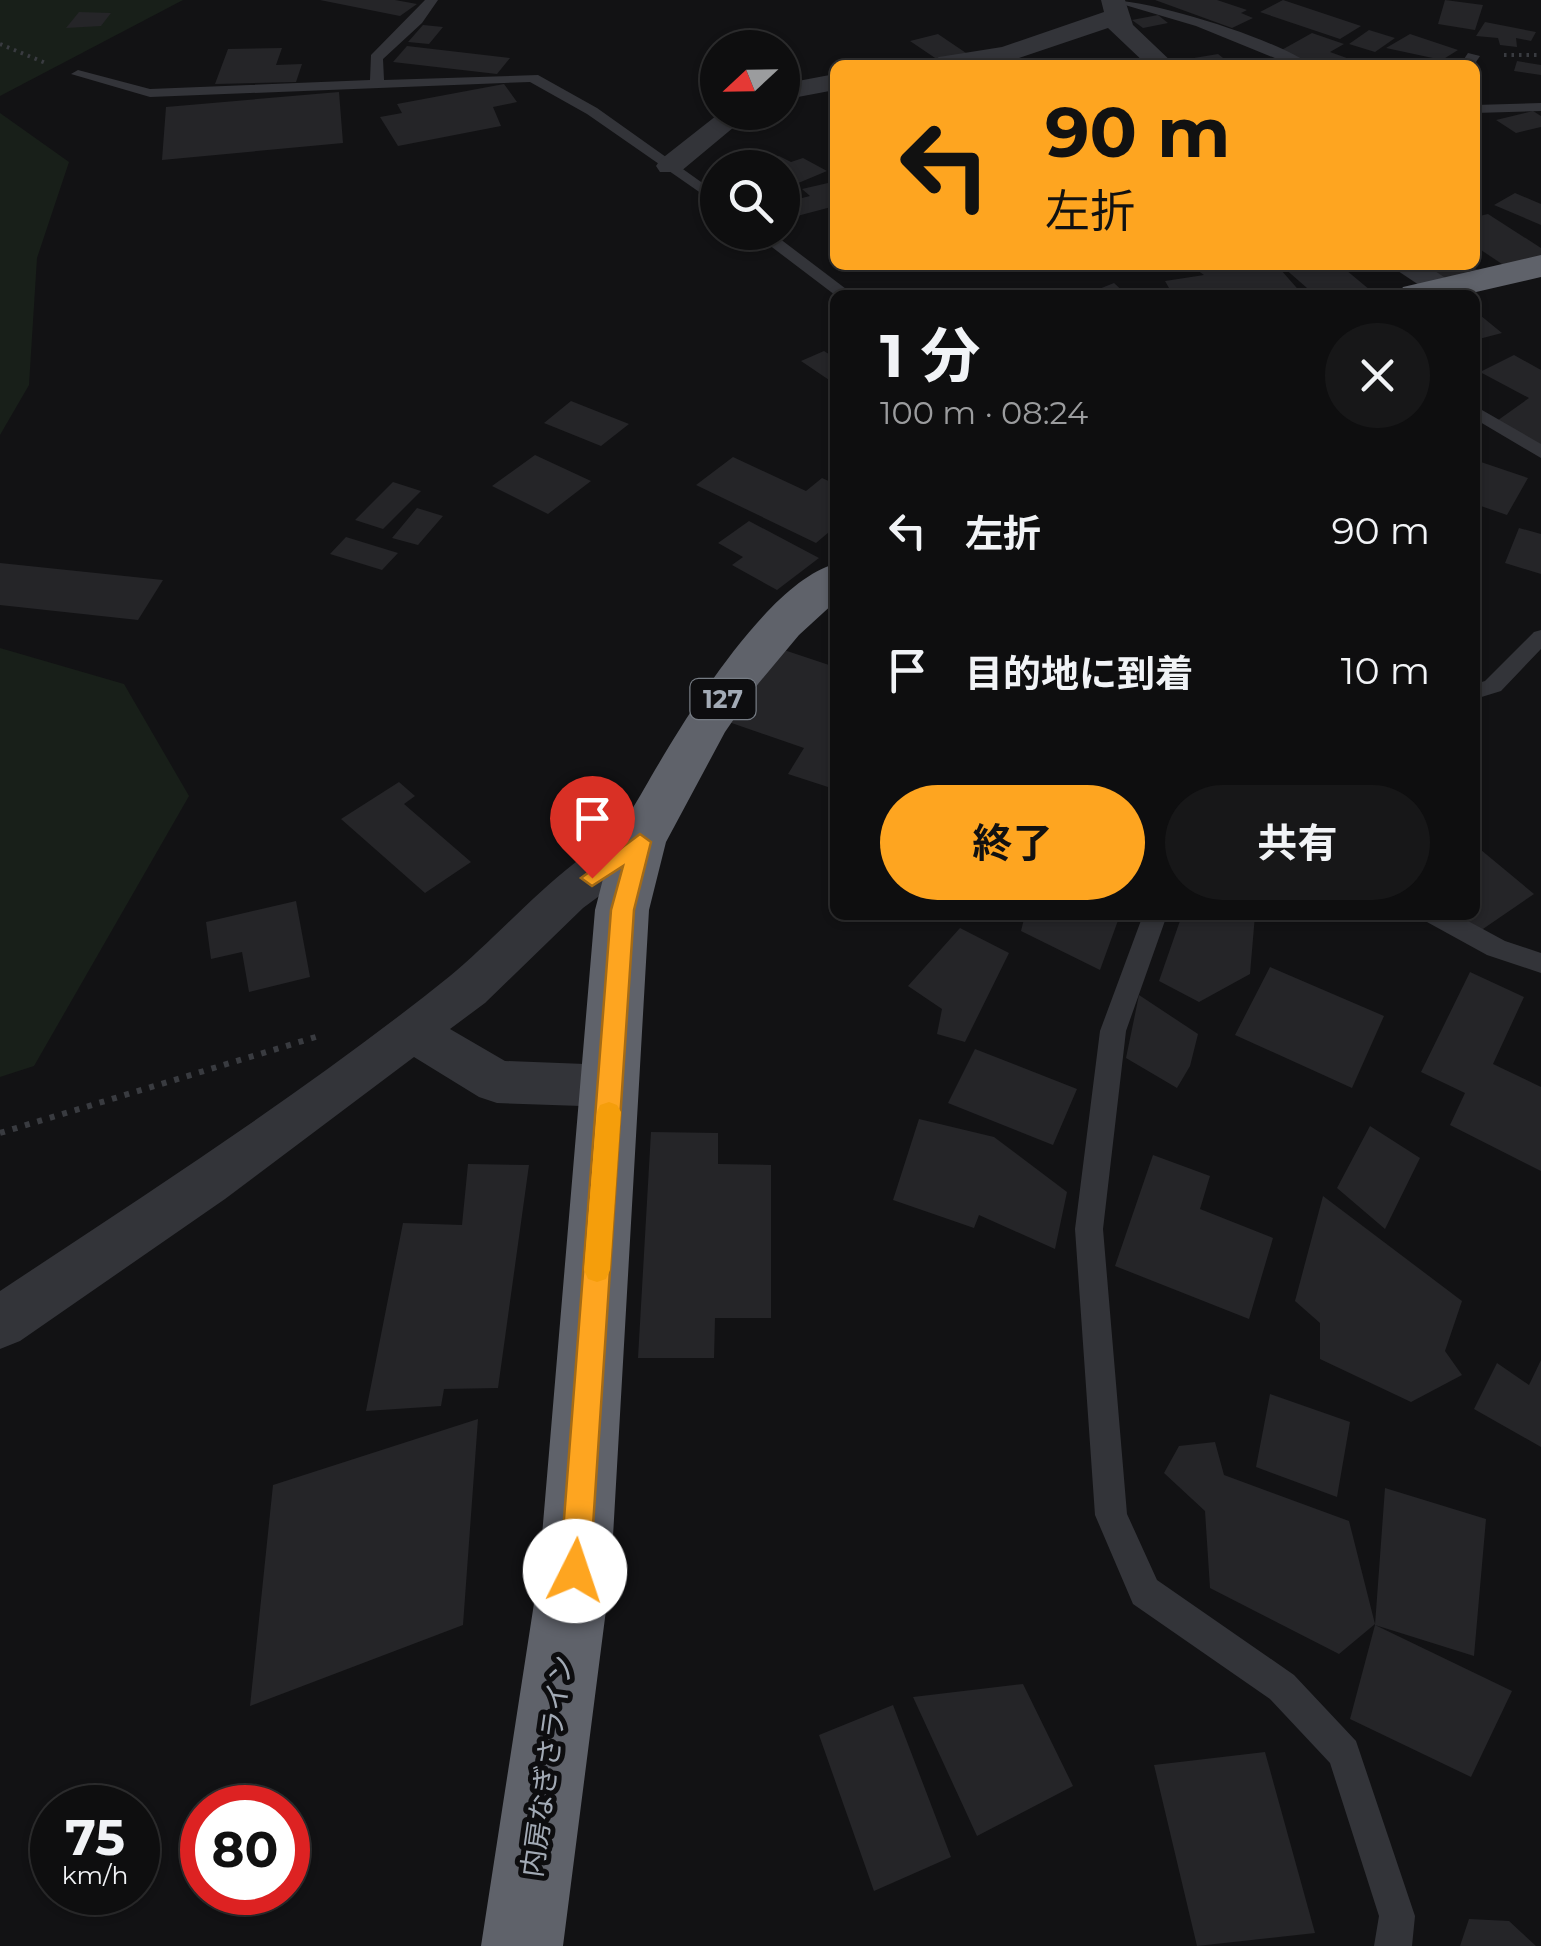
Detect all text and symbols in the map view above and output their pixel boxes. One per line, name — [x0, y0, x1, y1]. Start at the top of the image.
north arrow — [700, 30, 800, 130]
map controls — [700, 30, 800, 250]
text: 90 m — [1045, 89, 1230, 175]
icon: left — [880, 100, 1010, 230]
button: search — [700, 150, 800, 250]
text: 左折 — [1045, 183, 1135, 238]
text: 1 分 — [880, 319, 981, 392]
button: close — [1325, 323, 1430, 428]
text: 100 m · 08:24 — [880, 393, 1088, 432]
icon: left — [880, 503, 935, 558]
text: 90 m — [1331, 507, 1430, 554]
text: 左折 — [965, 510, 1041, 557]
icon: arrive — [880, 643, 935, 698]
text: 10 m — [1341, 647, 1430, 694]
text: 目的地に到着 — [965, 650, 1193, 697]
road number: 127 — [690, 679, 756, 719]
pin — [550, 776, 635, 879]
button: 終了 — [880, 785, 1145, 900]
button: 共有 — [1165, 785, 1430, 900]
icon: arrive — [565, 791, 620, 846]
position arrow — [523, 1519, 627, 1623]
street label: 内房なぎさライン — [515, 1653, 579, 1879]
speed limit sign: 80 — [180, 1785, 310, 1915]
text: 75 — [65, 1807, 125, 1868]
text: km/h — [62, 1860, 128, 1890]

